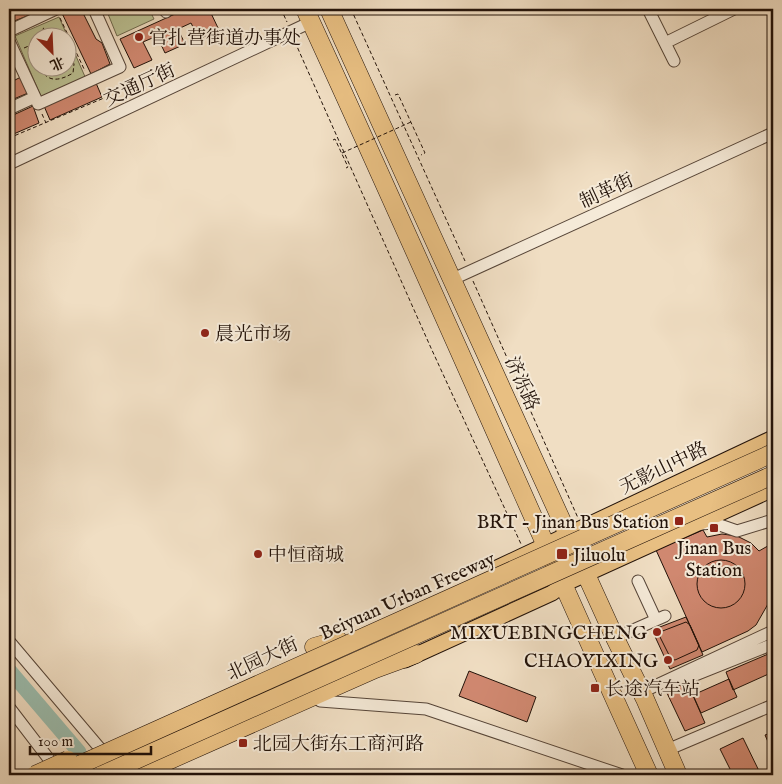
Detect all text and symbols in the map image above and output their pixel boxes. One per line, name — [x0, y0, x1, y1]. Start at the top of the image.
place label: 官扎营街道办事处 — [149, 27, 301, 51]
north arrow — [28, 28, 78, 78]
marker: 官扎营街道办事处 — [133, 31, 145, 43]
text: 北 — [47, 52, 67, 74]
street label: 交通厅街 — [100, 59, 179, 113]
street label: 制革街 — [576, 169, 638, 215]
place label: 晨光市场 — [215, 323, 291, 347]
marker: 晨光市场 — [199, 327, 211, 339]
street label: 济泺路 — [499, 353, 544, 415]
street label: 无影山中路 — [616, 437, 712, 500]
place label: BRT - Jinan Bus Station — [477, 511, 669, 535]
marker: BRT - Jinan Bus Station — [673, 515, 685, 527]
marker: Jinan Bus Station — [708, 522, 720, 534]
place label: Jinan Bus Station — [675, 537, 751, 583]
place label: 中恒商城 — [268, 544, 344, 568]
place label: Jiluolu — [571, 544, 626, 568]
street label: Beiyuan Urban Freeway — [316, 547, 500, 646]
marker: Jiluolu — [555, 547, 569, 561]
marker: 中恒商城 — [252, 548, 264, 560]
place label: MIXUEBINGCHENG — [450, 622, 647, 646]
marker: MIXUEBINGCHENG — [651, 626, 663, 638]
street label: 北园大街 — [223, 633, 302, 687]
place label: CHAOYIXING — [524, 650, 658, 674]
marker: CHAOYIXING — [662, 654, 674, 666]
place label: 长途汽车站 — [605, 678, 700, 702]
marker: 长途汽车站 — [589, 682, 601, 694]
scale bar — [30, 724, 151, 756]
text: 100 m — [38, 732, 74, 751]
place label: 北园大街东工商河路 — [253, 733, 424, 757]
marker: 北园大街东工商河路 — [237, 737, 249, 749]

